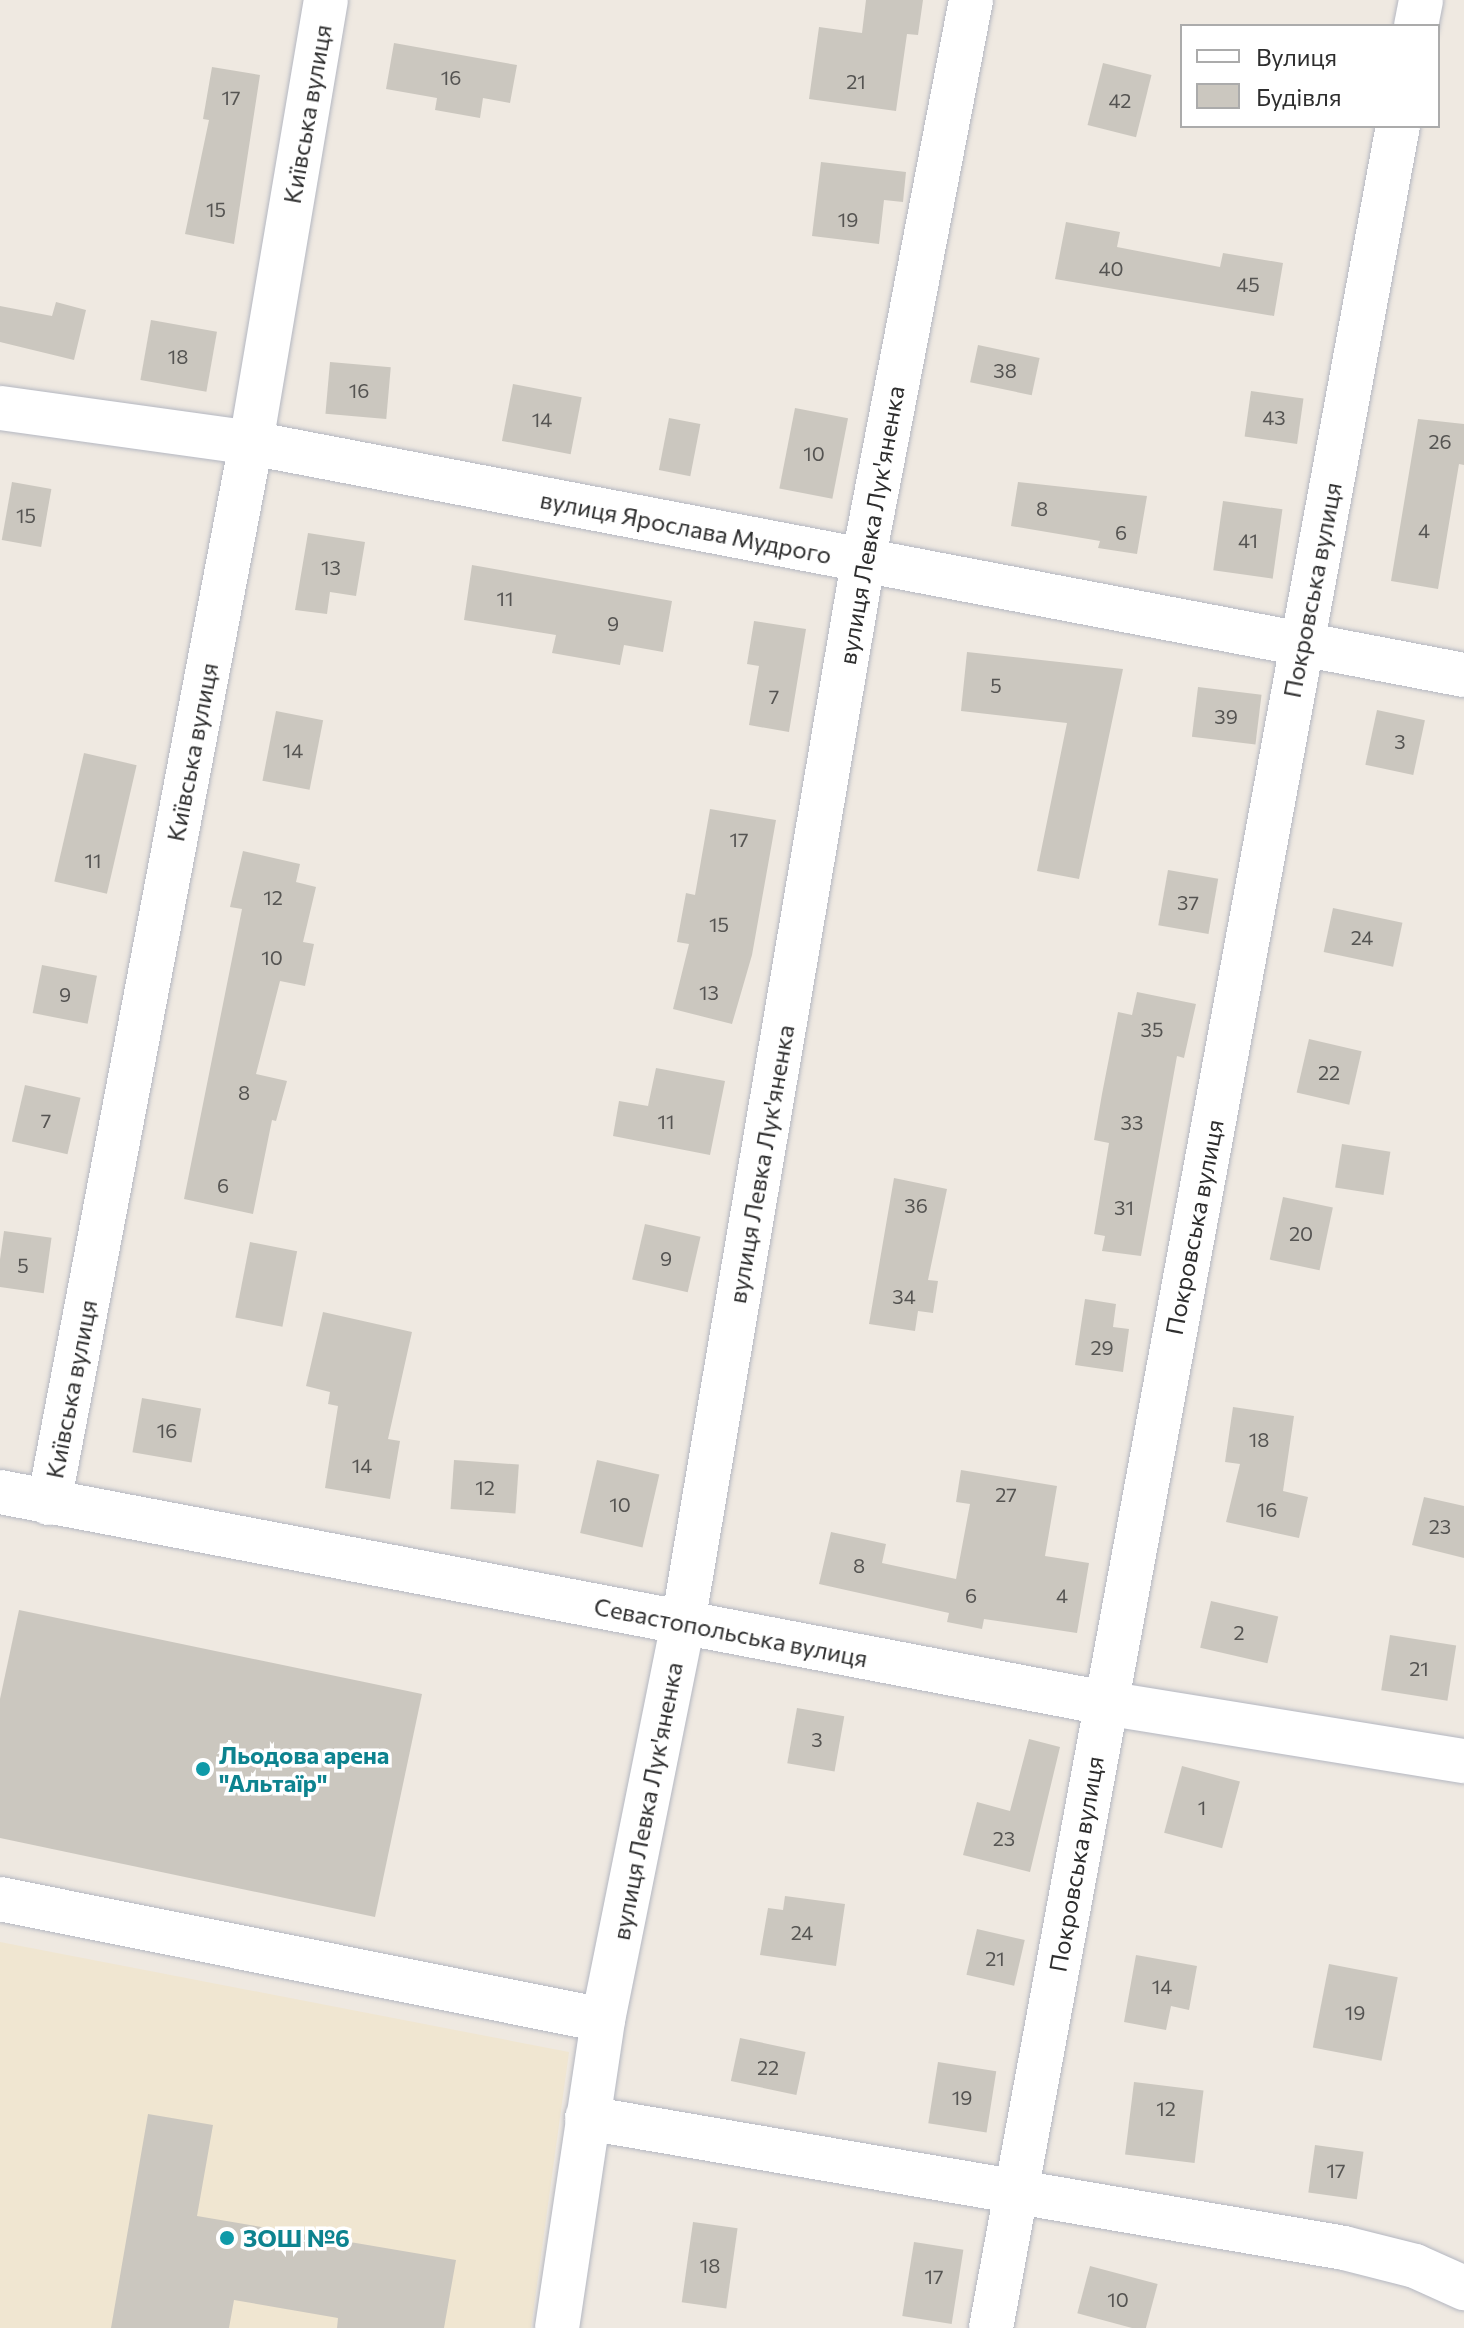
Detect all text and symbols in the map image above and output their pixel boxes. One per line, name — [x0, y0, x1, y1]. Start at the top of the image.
street label: Київська вулиця — [277, 22, 337, 206]
legend — [1180, 24, 1440, 128]
text: Вулиця — [1256, 42, 1337, 71]
house number: 16 — [441, 65, 461, 89]
house number: 21 — [846, 69, 866, 93]
text: Будівля — [1256, 82, 1342, 111]
house number: 17 — [221, 85, 241, 109]
house number: 42 — [1109, 88, 1131, 112]
house number: 15 — [206, 197, 226, 221]
house number: 19 — [838, 207, 858, 231]
house number: 40 — [1098, 256, 1124, 280]
house number: 45 — [1236, 272, 1260, 296]
house number: 18 — [168, 344, 188, 368]
house number: 38 — [993, 358, 1017, 382]
house number: 16 — [349, 378, 369, 402]
street label: вулиця Левка Лук'яненка — [832, 383, 910, 667]
house number: 43 — [1262, 405, 1286, 429]
house number: 14 — [532, 407, 552, 431]
house number: 26 — [1428, 429, 1452, 453]
house number: 10 — [803, 441, 825, 465]
street label: Покровська вулиця — [1277, 480, 1347, 700]
street label: вулиця Ярослава Мудрого — [538, 485, 834, 569]
house number: 8 — [1036, 496, 1048, 520]
house number: 15 — [16, 503, 36, 527]
house number: 4 — [1418, 518, 1430, 542]
house number: 6 — [1115, 520, 1127, 544]
house number: 41 — [1238, 528, 1258, 552]
house number: 13 — [321, 555, 341, 579]
house number: 11 — [496, 586, 514, 610]
house number: 9 — [607, 611, 619, 635]
street label: Київська вулиця — [161, 660, 223, 844]
house number: 5 — [990, 673, 1002, 697]
house number: 7 — [769, 684, 779, 708]
house number: 39 — [1214, 704, 1238, 728]
house number: 3 — [1394, 729, 1406, 753]
house number: 14 — [283, 738, 303, 762]
house number: 17 — [729, 827, 749, 851]
house number: 11 — [84, 848, 102, 872]
house number: 12 — [263, 885, 283, 909]
house number: 37 — [1177, 890, 1199, 914]
house number: 15 — [709, 912, 729, 936]
house number: 24 — [1351, 925, 1373, 949]
house number: 10 — [261, 945, 283, 969]
house number: 13 — [699, 980, 719, 1004]
house number: 9 — [59, 982, 71, 1006]
house number: 35 — [1141, 1017, 1163, 1041]
street label: вулиця Левка Лук'яненка — [722, 1022, 800, 1306]
house number: 22 — [1318, 1060, 1340, 1084]
house number: 8 — [238, 1080, 250, 1104]
house number: 7 — [41, 1108, 51, 1132]
house number: 11 — [657, 1109, 675, 1133]
house number: 33 — [1121, 1110, 1143, 1134]
street label: Покровська вулиця — [1159, 1117, 1229, 1337]
house number: 6 — [217, 1173, 229, 1197]
house number: 36 — [904, 1193, 928, 1217]
house number: 31 — [1114, 1195, 1134, 1219]
house number: 20 — [1289, 1221, 1313, 1245]
house number: 9 — [660, 1246, 672, 1270]
house number: 5 — [17, 1253, 29, 1277]
house number: 34 — [892, 1284, 916, 1308]
street label: Київська вулиця — [40, 1297, 102, 1481]
house number: 29 — [1090, 1335, 1114, 1359]
house number: 16 — [157, 1418, 177, 1442]
house number: 18 — [1249, 1427, 1269, 1451]
house number: 14 — [352, 1453, 372, 1477]
house number: 12 — [475, 1475, 495, 1499]
house number: 27 — [995, 1482, 1017, 1506]
house number: 10 — [609, 1492, 631, 1516]
house number: 16 — [1257, 1497, 1277, 1521]
house number: 23 — [1429, 1514, 1451, 1538]
house number: 8 — [853, 1553, 865, 1577]
house number: 6 — [965, 1583, 977, 1607]
house number: 4 — [1056, 1583, 1068, 1607]
street label: Севастопольська вулиця — [592, 1591, 870, 1673]
house number: 2 — [1233, 1620, 1245, 1644]
house number: 21 — [1409, 1656, 1429, 1680]
street label: вулиця Левка Лук'яненка — [606, 1660, 688, 1942]
house number: 3 — [811, 1727, 823, 1751]
place label: Льодова арена "Альтаїр" — [219, 1741, 389, 1797]
street label: Покровська вулиця — [1043, 1754, 1109, 1974]
marker: Льодова арена "Альтаїр" — [194, 1760, 212, 1778]
house number: 1 — [1198, 1795, 1206, 1819]
house number: 23 — [993, 1826, 1015, 1850]
house number: 24 — [791, 1920, 813, 1944]
house number: 21 — [985, 1946, 1005, 1970]
house number: 14 — [1152, 1974, 1172, 1998]
house number: 19 — [1345, 2000, 1365, 2024]
house number: 22 — [757, 2055, 779, 2079]
house number: 19 — [952, 2085, 972, 2109]
house number: 12 — [1156, 2096, 1176, 2120]
house number: 17 — [1326, 2158, 1346, 2182]
place label: ЗОШ №6 — [243, 2224, 350, 2252]
marker: ЗОШ №6 — [218, 2229, 236, 2247]
house number: 18 — [700, 2253, 720, 2277]
house number: 17 — [924, 2264, 944, 2288]
house number: 10 — [1107, 2287, 1129, 2311]

